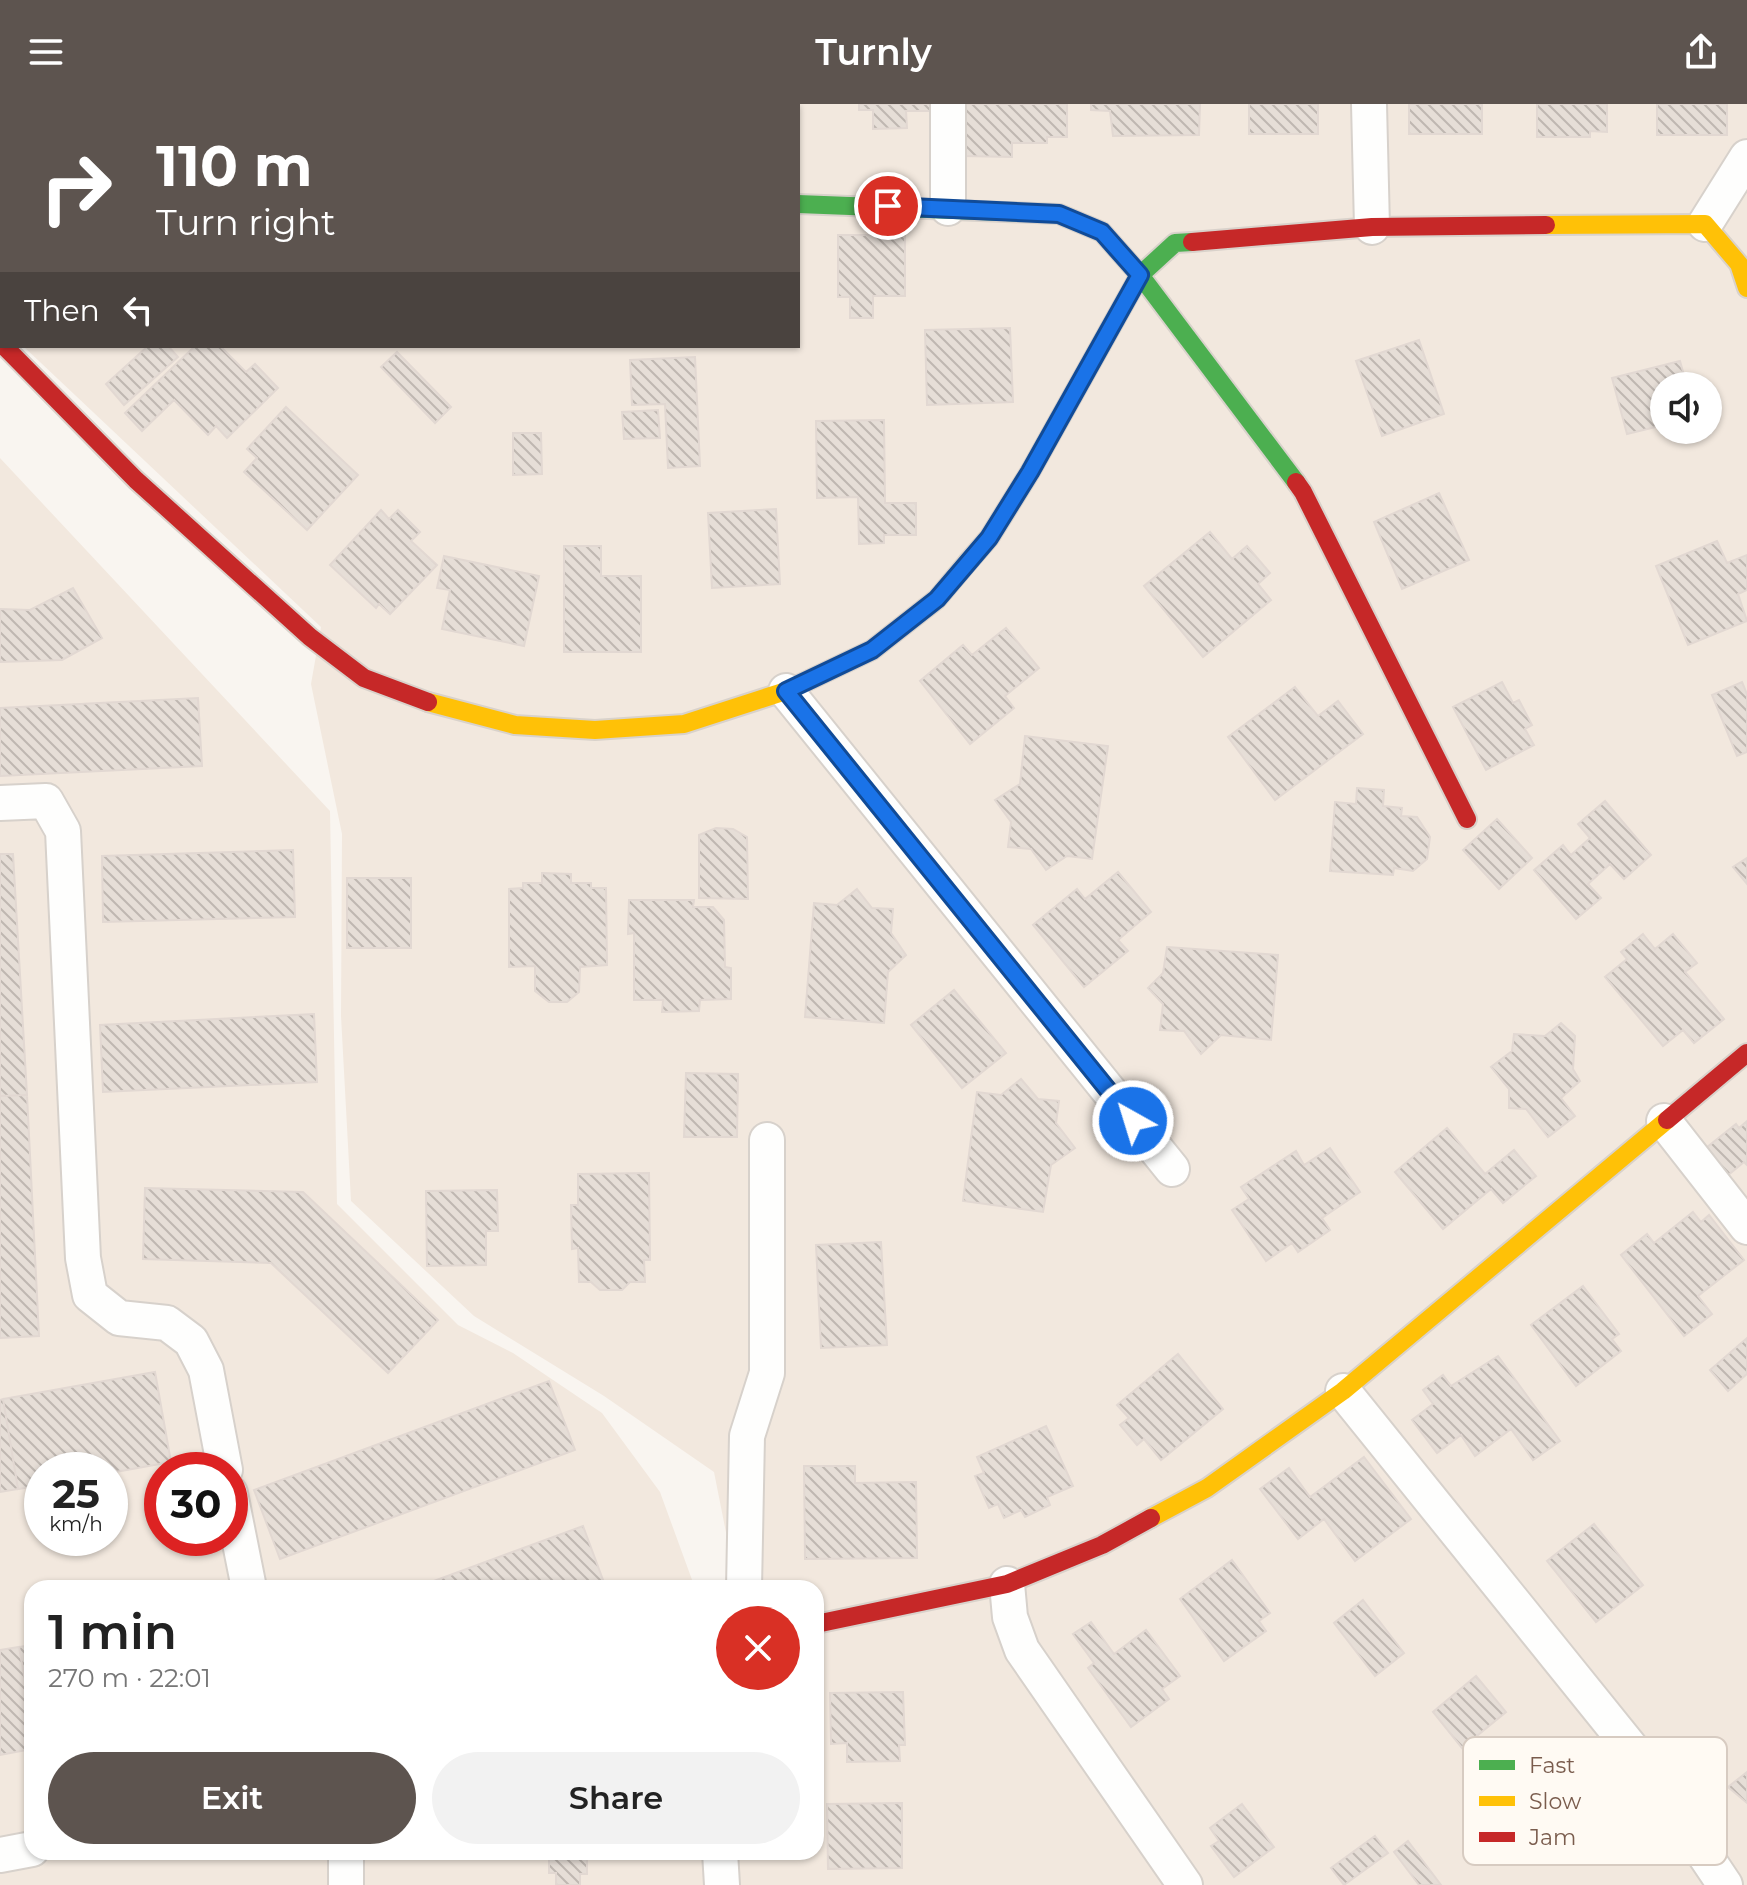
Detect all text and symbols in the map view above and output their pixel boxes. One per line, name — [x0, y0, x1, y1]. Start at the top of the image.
icon: menu — [24, 30, 68, 74]
text: Turnly — [815, 30, 932, 74]
icon: share — [1679, 30, 1723, 74]
text: 110 m — [156, 132, 313, 200]
icon: right — [24, 136, 128, 240]
pin — [854, 172, 922, 240]
icon: arrive — [866, 184, 910, 228]
text: Turn right — [156, 200, 336, 244]
icon: left — [116, 288, 160, 332]
text: Then — [24, 292, 100, 329]
map controls — [1650, 372, 1722, 444]
button: sound — [1650, 372, 1722, 444]
position arrow — [1091, 1079, 1175, 1163]
speed limit sign: 30 — [144, 1452, 248, 1556]
text: 25 — [52, 1469, 100, 1518]
text: km/h — [49, 1512, 103, 1536]
text: 1 min — [48, 1603, 177, 1661]
button: close — [716, 1606, 800, 1690]
text: 270 m · 22:01 — [48, 1662, 211, 1694]
legend — [1463, 1737, 1727, 1865]
button: Exit — [48, 1752, 416, 1844]
button: Share — [432, 1752, 800, 1844]
text: Fast — [1529, 1752, 1575, 1779]
text: Slow — [1529, 1788, 1582, 1815]
text: Jam — [1528, 1824, 1576, 1851]

